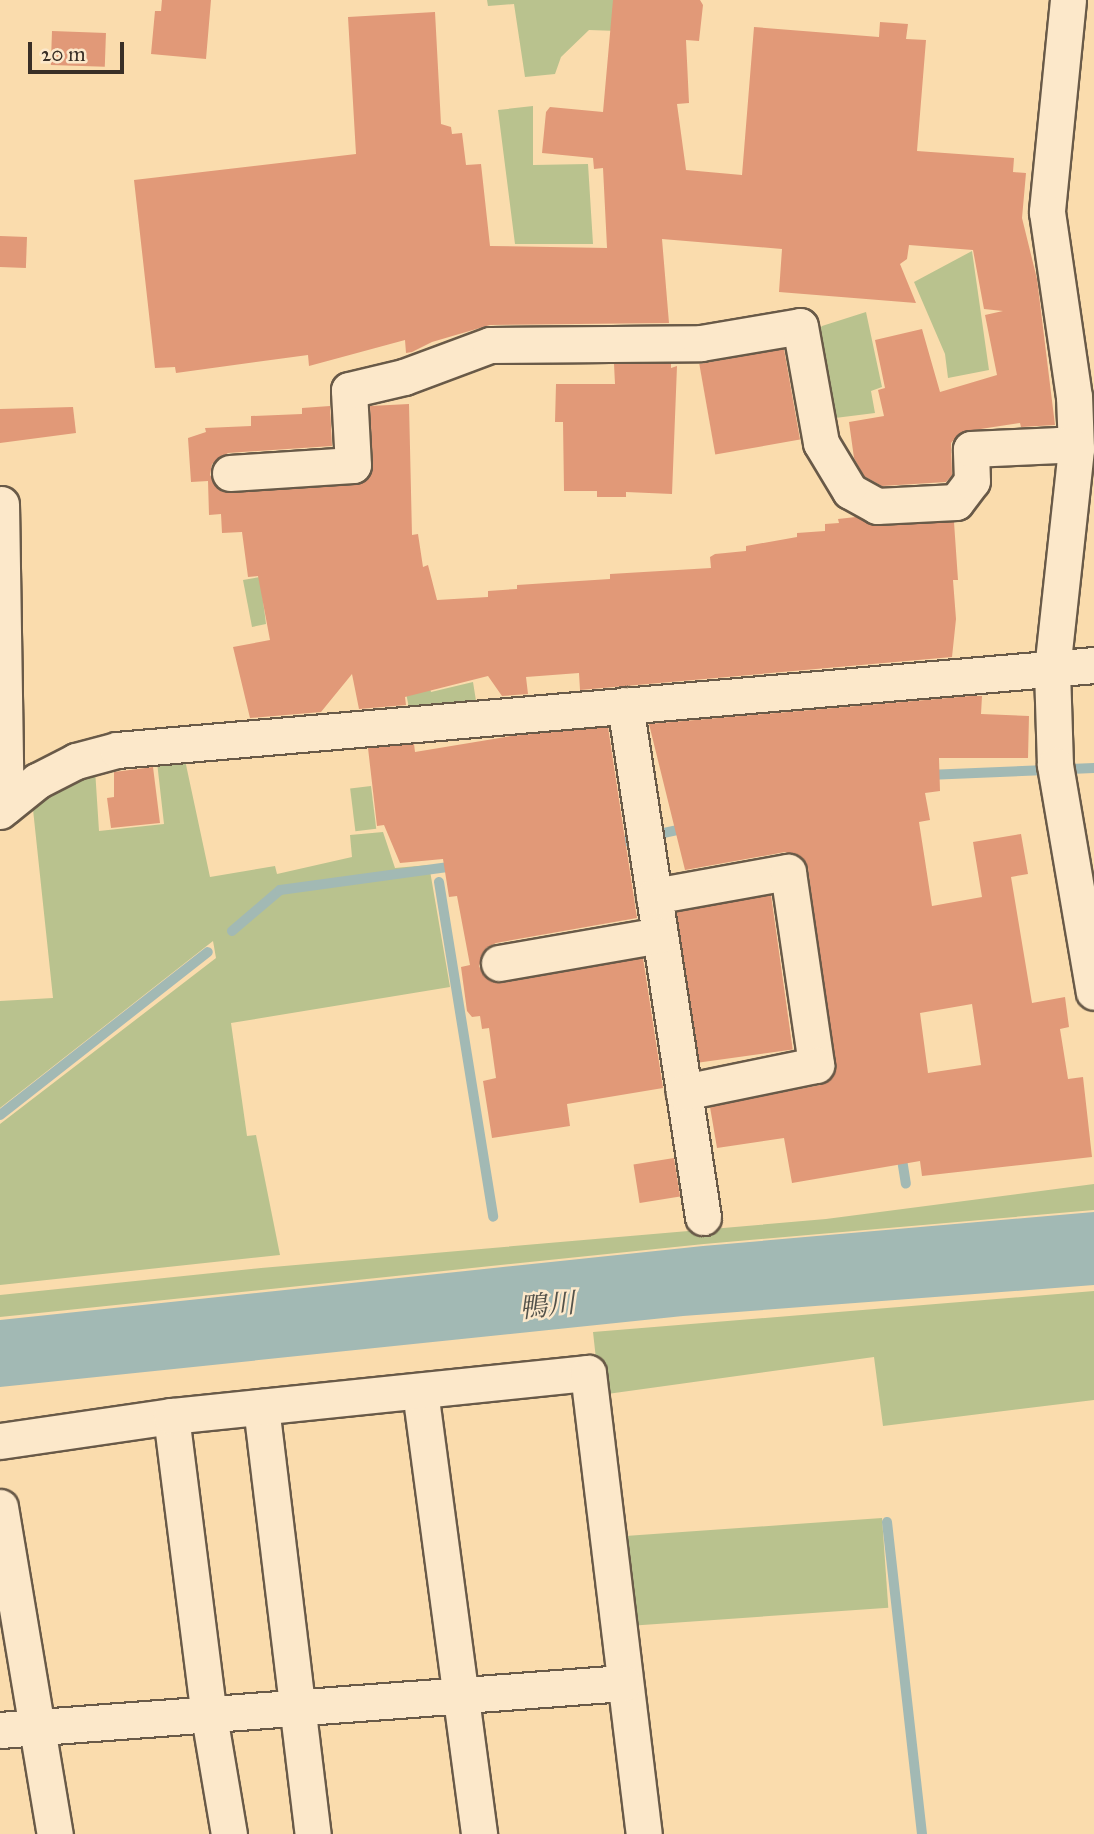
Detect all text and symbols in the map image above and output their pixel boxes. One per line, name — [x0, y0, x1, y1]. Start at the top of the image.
scale bar — [32, 28, 128, 72]
text: 20 m — [41, 41, 86, 67]
water label: 鴨川 — [517, 1286, 577, 1326]

